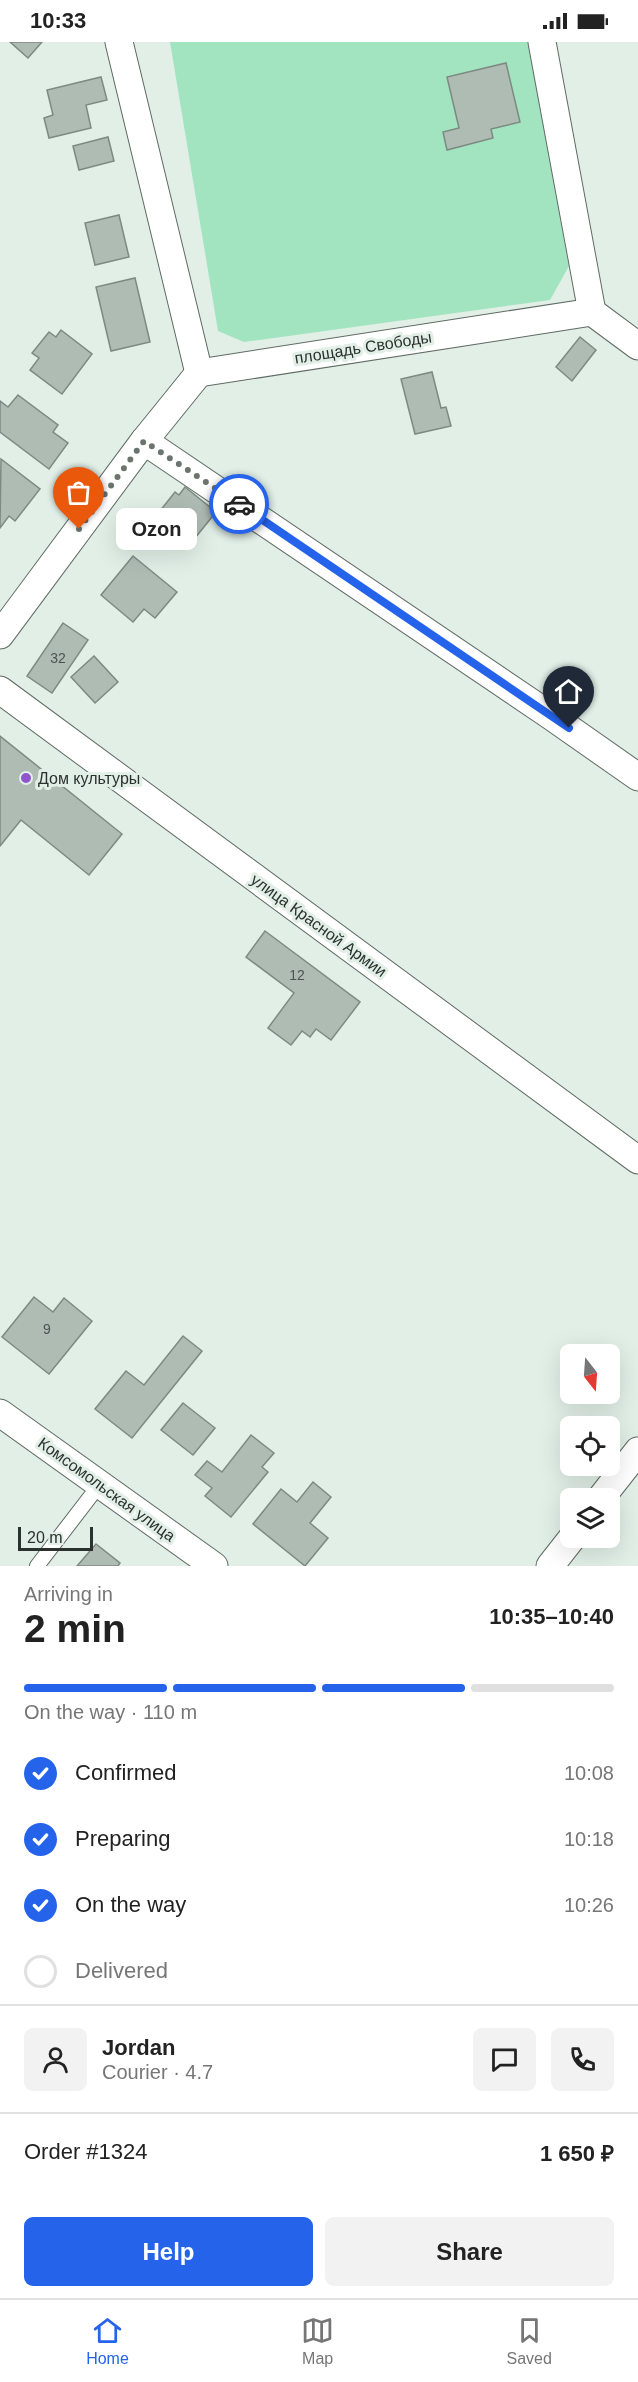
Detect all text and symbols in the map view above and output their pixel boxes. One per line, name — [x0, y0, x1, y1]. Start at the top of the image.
text: 10:33 — [30, 8, 86, 33]
street label: площадь Свободы — [293, 328, 433, 367]
pin — [53, 467, 104, 529]
courier — [209, 474, 269, 534]
icon: bag — [62, 476, 95, 509]
icon: car — [223, 488, 256, 521]
callout: Ozon — [115, 508, 196, 550]
text: Ozon — [132, 518, 182, 540]
house number: 32 — [50, 650, 66, 666]
pin — [543, 666, 594, 728]
icon: home — [552, 675, 585, 708]
place label: Дом культуры — [38, 770, 140, 787]
marker: Дом культуры — [19, 771, 33, 785]
street label: улица Красной Армии — [248, 871, 390, 980]
house number: 12 — [289, 967, 305, 983]
house number: 9 — [43, 1321, 51, 1337]
north arrow — [560, 1344, 620, 1404]
map controls — [560, 1344, 620, 1548]
button: locate — [560, 1416, 620, 1476]
street label: Комсомольская улица — [35, 1434, 178, 1545]
button: layers — [560, 1488, 620, 1548]
scale bar — [18, 1524, 93, 1552]
text: 20 m — [27, 1529, 63, 1546]
text: Arriving in — [24, 1583, 113, 1605]
text: 10:35–10:40 — [489, 1604, 614, 1629]
text: 2 min — [24, 1607, 126, 1650]
text: On the way · 110 m — [24, 1701, 197, 1723]
icon: check — [24, 1757, 57, 1790]
text: Confirmed — [75, 1760, 176, 1785]
text: 10:08 — [564, 1762, 614, 1784]
icon: check — [24, 1823, 57, 1856]
text: Preparing — [75, 1826, 170, 1851]
text: 10:18 — [564, 1828, 614, 1850]
icon: check — [24, 1889, 57, 1922]
text: On the way — [75, 1892, 186, 1917]
text: 10:26 — [564, 1894, 614, 1916]
text: Delivered — [75, 1958, 168, 1983]
button: person — [24, 2028, 87, 2091]
button: chat — [473, 2028, 536, 2091]
button: phone — [551, 2028, 614, 2091]
text: Jordan — [102, 2035, 175, 2060]
text: Courier · 4.7 — [102, 2061, 213, 2083]
text: Order #1324 — [24, 2139, 148, 2164]
text: 1 650 ₽ — [540, 2141, 614, 2166]
button: Help — [24, 2217, 313, 2286]
button: Share — [325, 2217, 614, 2286]
tab: Home — [86, 2314, 129, 2368]
tab: Map — [301, 2314, 334, 2368]
tab: Saved — [506, 2314, 552, 2368]

